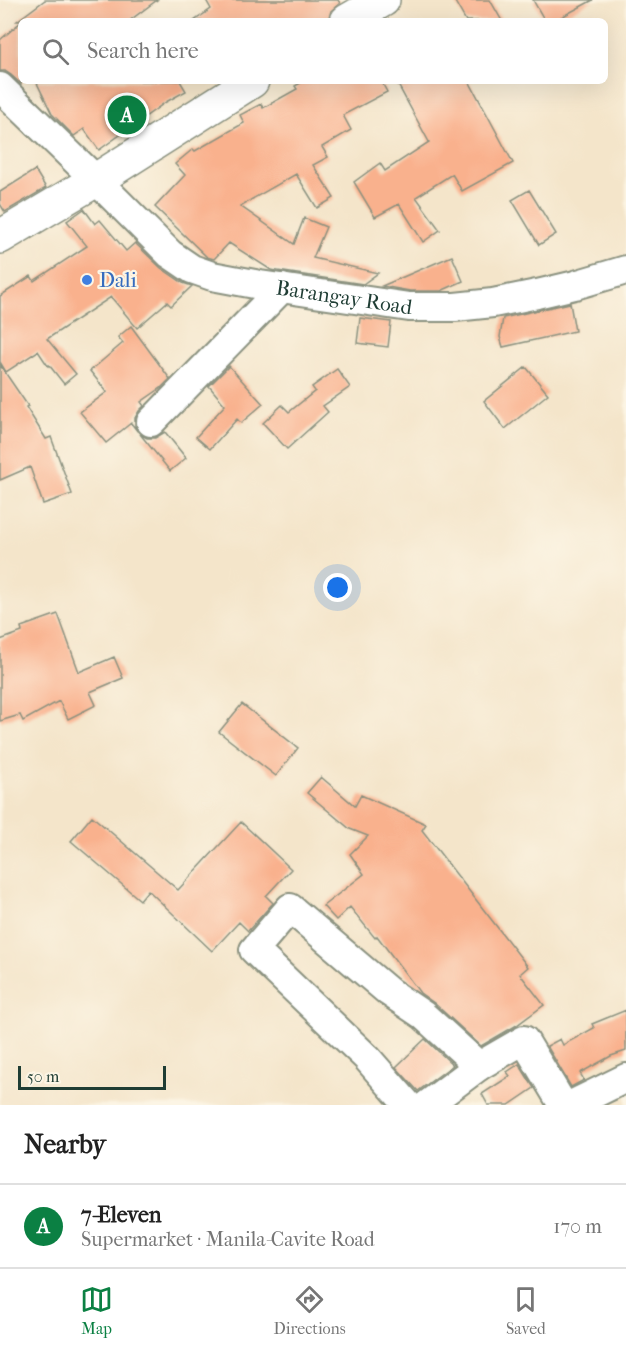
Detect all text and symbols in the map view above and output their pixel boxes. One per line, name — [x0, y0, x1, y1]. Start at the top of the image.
search box — [18, 18, 608, 84]
icon: search — [39, 35, 72, 68]
text: Search here — [87, 38, 199, 64]
pin: A — [108, 92, 146, 138]
place label: Dali — [99, 268, 137, 292]
marker: Dali — [80, 273, 94, 287]
street label: Barangay Road — [274, 276, 414, 319]
your location — [323, 573, 352, 602]
scale bar — [18, 1063, 166, 1090]
text: 50 m — [27, 1067, 59, 1086]
text: Nearby — [24, 1129, 106, 1160]
text: 7-Eleven — [81, 1202, 162, 1228]
text: A — [37, 1215, 50, 1238]
text: 170 m — [553, 1215, 602, 1238]
text: Supermarket · Manila-Cavite Road — [81, 1228, 375, 1251]
tab: Map — [80, 1283, 113, 1338]
tab: Directions — [274, 1283, 346, 1338]
tab: Saved — [506, 1283, 546, 1338]

